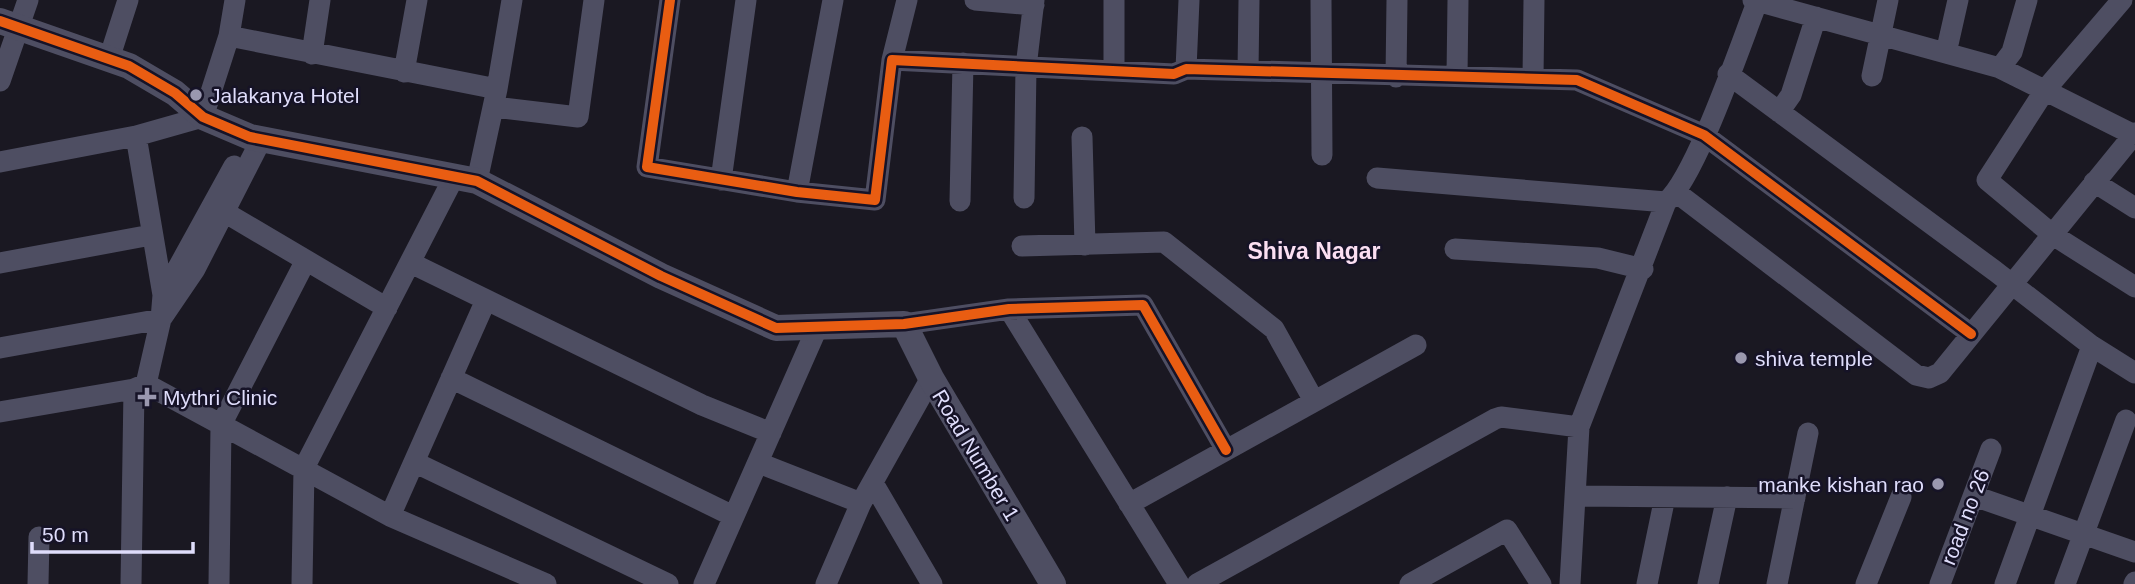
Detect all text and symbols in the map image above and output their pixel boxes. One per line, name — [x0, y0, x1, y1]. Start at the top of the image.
place label: Jalakanya Hotel — [210, 84, 359, 107]
marker: Jalakanya Hotel — [188, 87, 204, 103]
district label: Shiva Nagar — [1248, 238, 1381, 264]
place label: shiva temple — [1755, 347, 1873, 370]
marker: shiva temple — [1733, 350, 1749, 366]
place label: Mythri Clinic — [163, 386, 277, 409]
street label: Road Number 1 — [928, 386, 1024, 524]
marker: Mythri Clinic — [137, 387, 157, 407]
street label: road no 26 — [1936, 466, 1994, 568]
place label: manke kishan rao — [1758, 473, 1924, 496]
marker: manke kishan rao — [1930, 476, 1946, 492]
scale bar — [32, 510, 192, 554]
text: 50 m — [42, 523, 89, 546]

